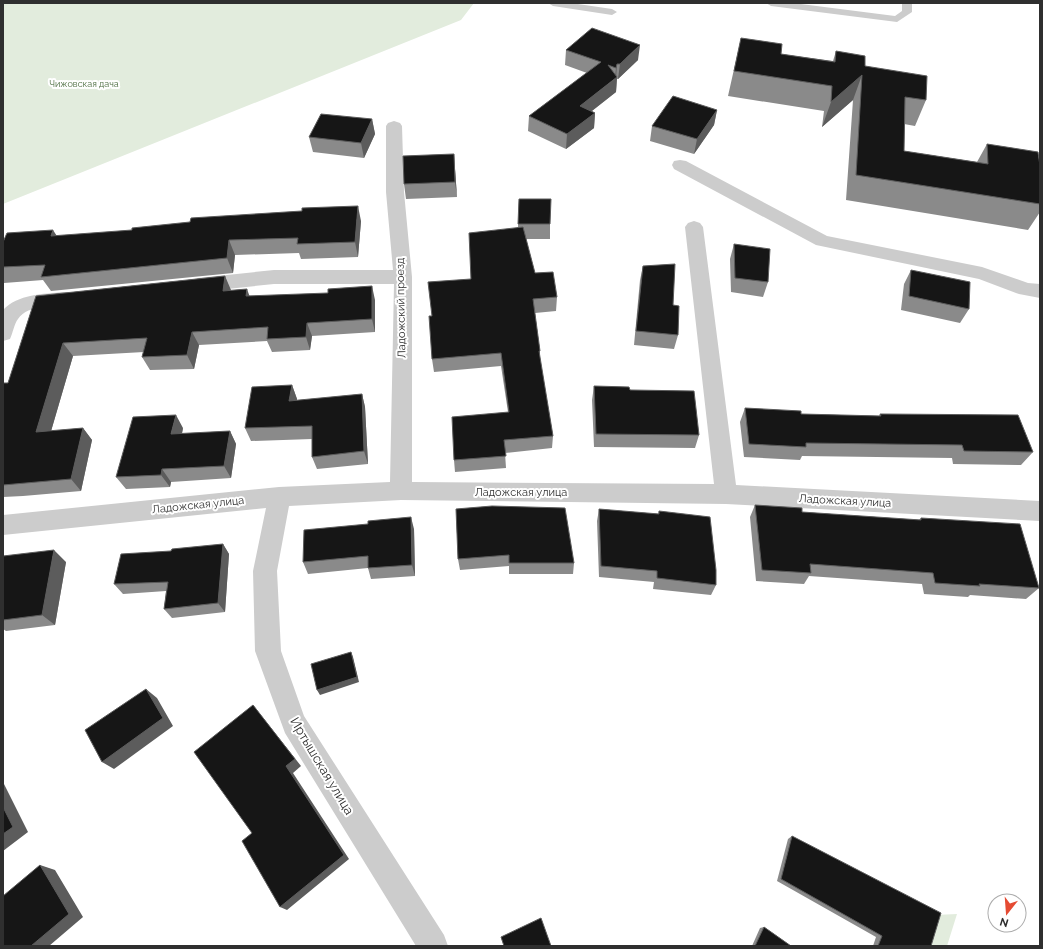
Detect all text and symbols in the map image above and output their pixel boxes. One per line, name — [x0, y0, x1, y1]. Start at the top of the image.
park label: Чижовская дача — [49, 79, 119, 89]
street label: Ладожский проезд — [394, 257, 408, 358]
street label: Ладожская улица — [475, 486, 567, 499]
street label: Ладожская улица — [798, 492, 892, 510]
street label: Ладожская улица — [151, 494, 245, 516]
street label: Иртышская улица — [287, 715, 357, 817]
north arrow — [987, 893, 1027, 933]
text: N — [998, 915, 1010, 930]

